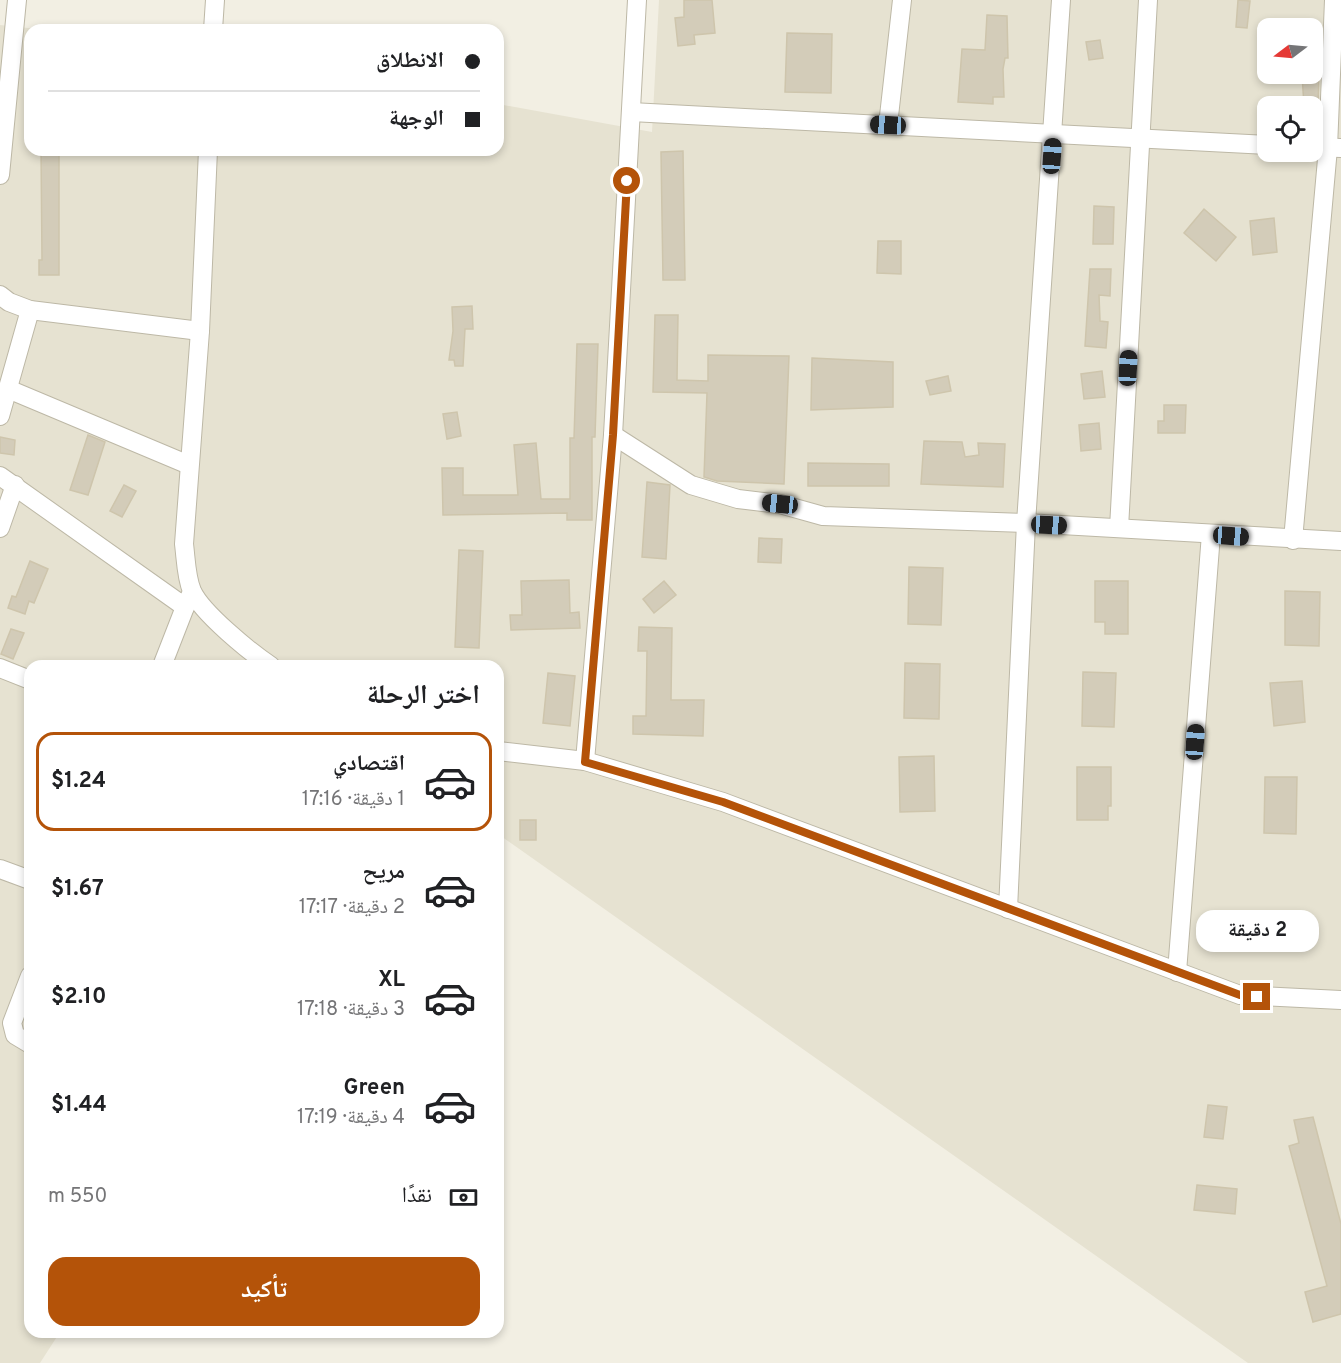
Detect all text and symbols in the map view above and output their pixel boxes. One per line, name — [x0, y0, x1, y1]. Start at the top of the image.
north arrow — [1257, 18, 1323, 84]
map controls — [1257, 18, 1323, 162]
text: الانطلاق — [376, 48, 444, 75]
button: locate — [1257, 96, 1323, 162]
text: الوجهة — [389, 106, 444, 133]
car — [870, 115, 906, 135]
car — [1042, 137, 1062, 175]
route start — [613, 167, 640, 194]
car — [1118, 350, 1138, 386]
car — [761, 493, 799, 515]
car — [1031, 515, 1067, 535]
car — [1212, 526, 1250, 546]
text: اختر الرحلة — [367, 679, 480, 713]
car — [1185, 723, 1205, 761]
text: اقتصادي — [333, 751, 405, 778]
icon: car — [423, 755, 477, 809]
text: $1.24 — [51, 768, 106, 795]
text: 1 دقيقة · 17:16 — [302, 787, 405, 813]
text: مريح — [362, 859, 405, 886]
icon: car — [423, 863, 477, 917]
text: $1.67 — [51, 876, 104, 903]
text: 2 دقيقة · 17:17 — [299, 895, 405, 921]
callout: 2 دقيقة — [1196, 910, 1318, 952]
text: 2 دقيقة — [1228, 918, 1287, 944]
text: XL — [378, 967, 405, 994]
icon: car — [423, 971, 477, 1025]
route end — [1243, 983, 1270, 1010]
text: $2.10 — [51, 984, 106, 1011]
text: 3 دقيقة · 17:18 — [297, 997, 405, 1023]
text: Green — [343, 1075, 405, 1102]
icon: car — [423, 1079, 477, 1133]
text: $1.44 — [51, 1092, 107, 1119]
text: 4 دقيقة · 17:19 — [297, 1105, 405, 1131]
icon: cash — [447, 1181, 480, 1214]
text: نقدًا — [402, 1183, 432, 1210]
text: 550 m — [48, 1184, 107, 1210]
button: تأكيد — [48, 1257, 480, 1326]

